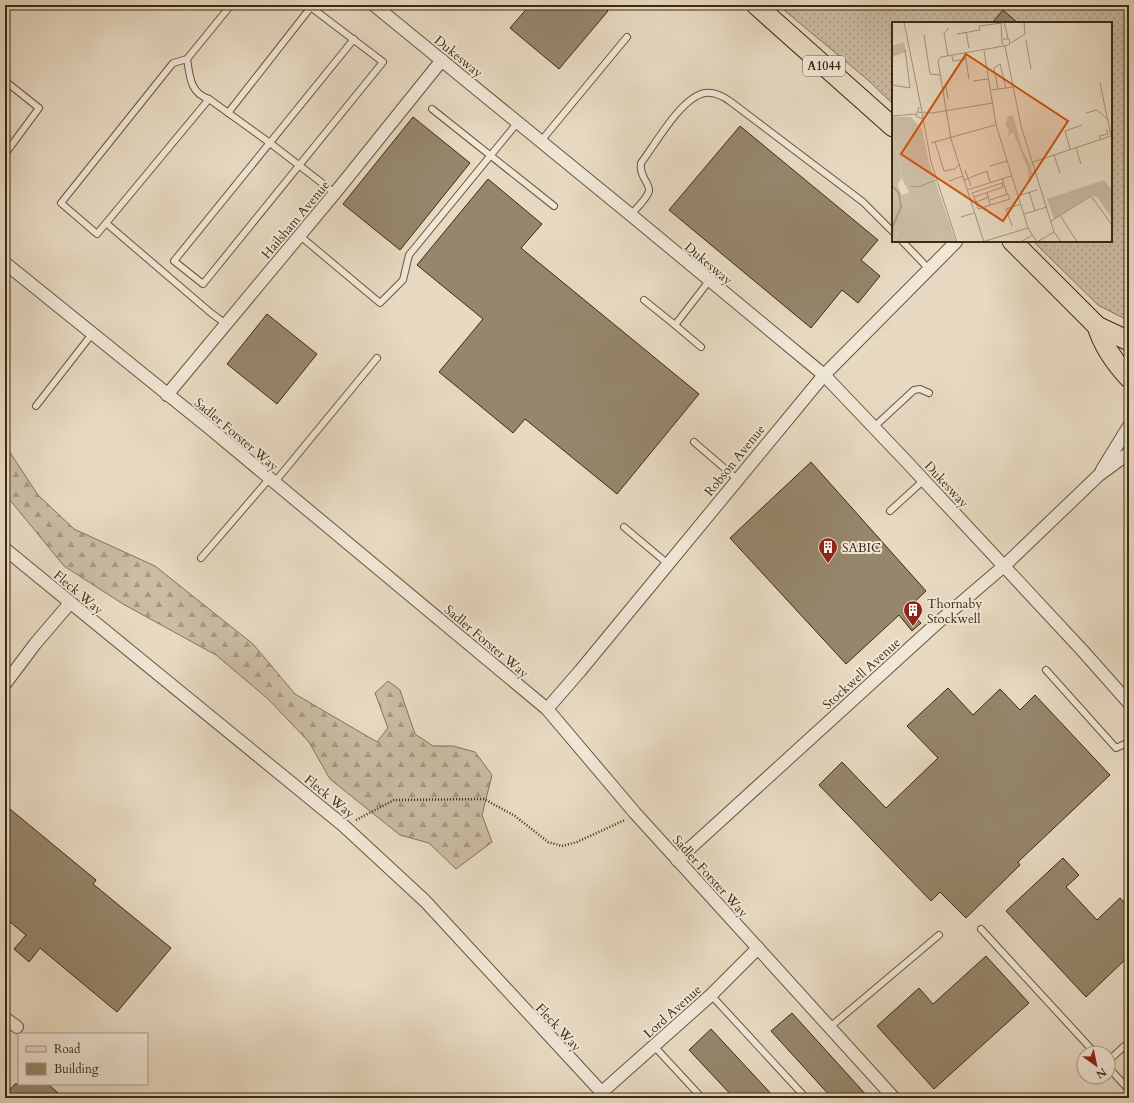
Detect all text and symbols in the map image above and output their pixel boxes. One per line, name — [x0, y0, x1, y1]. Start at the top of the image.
inset map — [892, 22, 1112, 242]
street label: Dukesway — [430, 32, 487, 82]
road number: A1044 — [803, 56, 845, 76]
street label: Hailsham Avenue — [258, 177, 334, 263]
street label: Dukesway — [680, 238, 736, 289]
street label: Sadler Forster Way — [190, 394, 282, 476]
street label: Robson Avenue — [700, 421, 769, 500]
street label: Dukesway — [920, 457, 973, 512]
building icon: SABIC — [817, 536, 839, 564]
place label: SABIC — [842, 539, 881, 557]
street label: Fleck Way — [50, 567, 107, 619]
place label: Thornaby Stockwell — [927, 595, 982, 628]
building icon: Thornaby Stockwell — [902, 599, 924, 627]
street label: Sadler Forster Way — [440, 601, 532, 683]
street label: Stockwell Avenue — [819, 634, 905, 714]
street label: Fleck Way — [300, 771, 358, 823]
street label: Sadler Forster Way — [668, 832, 752, 922]
street label: Lord Avenue — [640, 981, 706, 1043]
street label: Fleck Way — [531, 1000, 585, 1056]
legend — [18, 1033, 148, 1085]
text: Road — [54, 1041, 81, 1057]
north arrow — [1076, 1045, 1116, 1085]
text: Building — [54, 1061, 99, 1077]
text: N — [1093, 1064, 1109, 1082]

